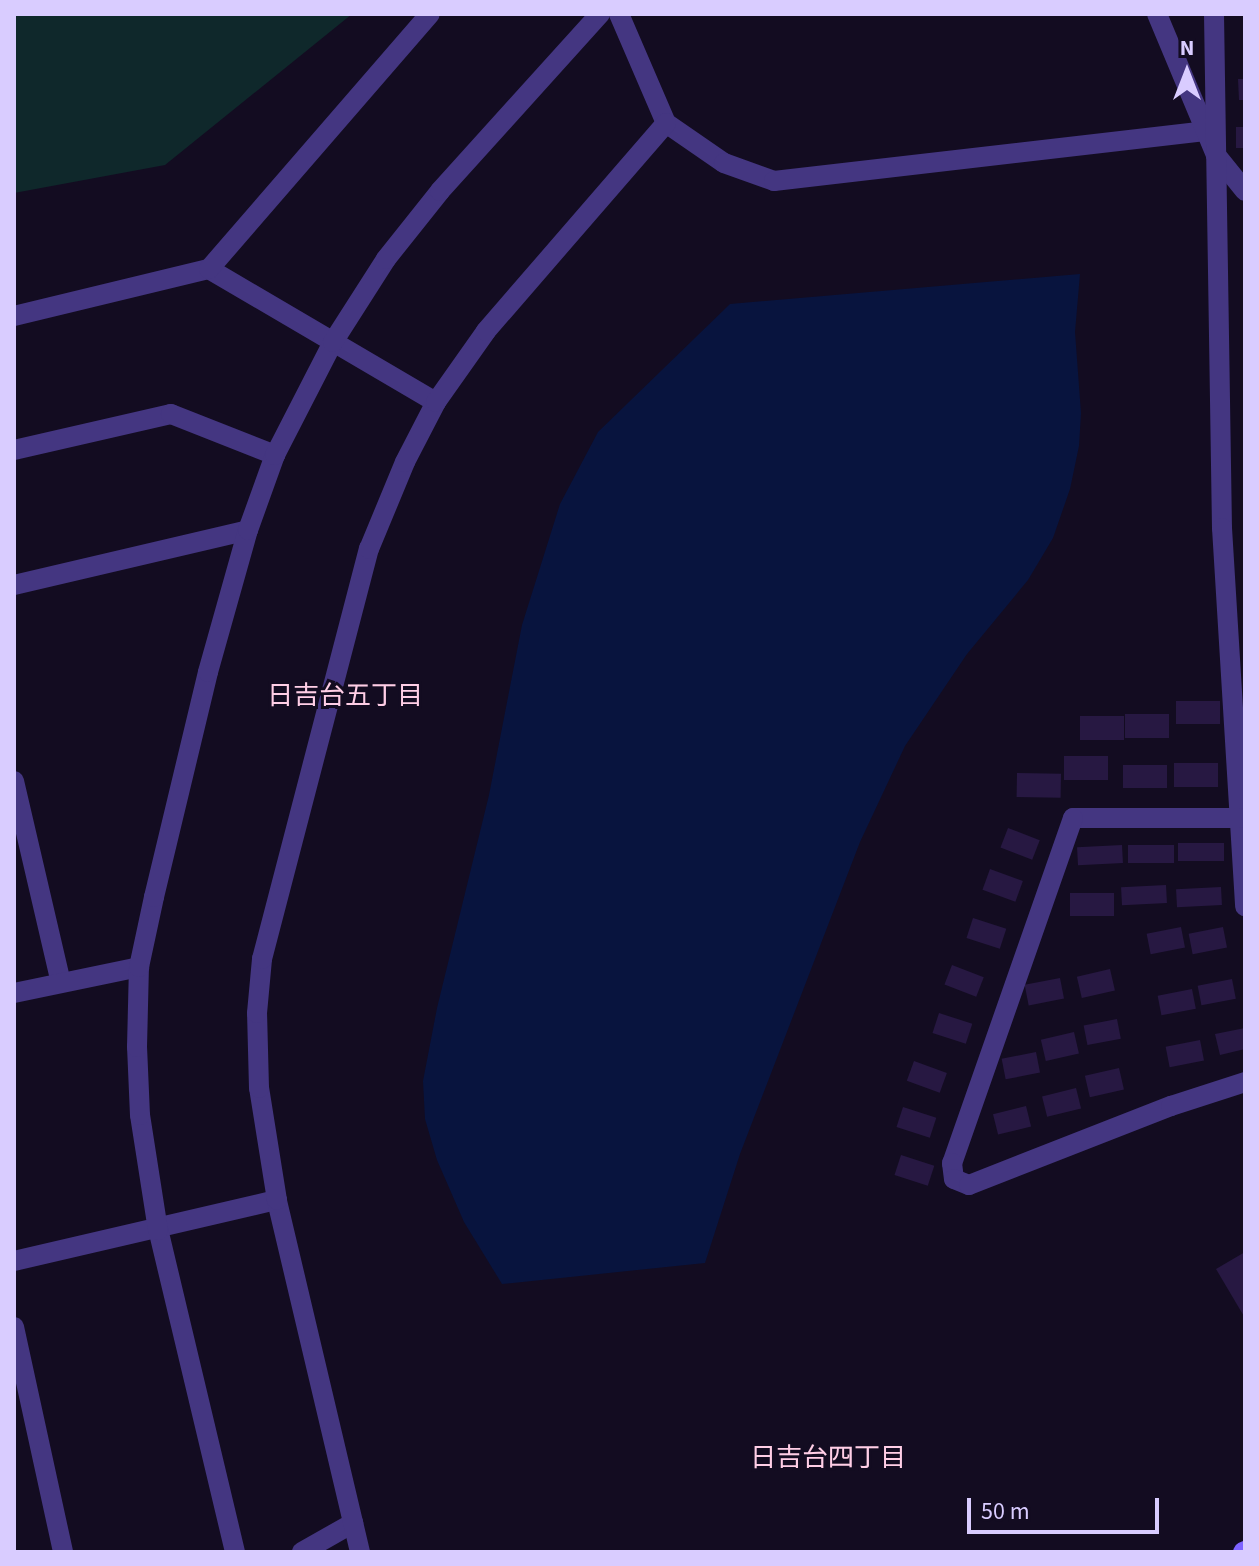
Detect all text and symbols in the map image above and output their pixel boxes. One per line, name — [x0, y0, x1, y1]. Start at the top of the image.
north arrow — [1147, 32, 1227, 112]
text: N — [1180, 32, 1194, 64]
district label: 日吉台五丁目 — [267, 680, 423, 712]
district label: 日吉台四丁目 — [750, 1442, 906, 1474]
scale bar — [971, 1482, 1163, 1532]
text: 50 m — [981, 1494, 1030, 1529]

